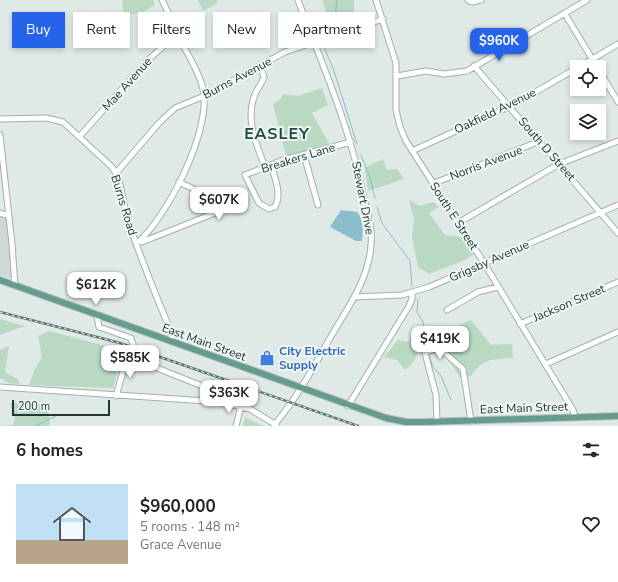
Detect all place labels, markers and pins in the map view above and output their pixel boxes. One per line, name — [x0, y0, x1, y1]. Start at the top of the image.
pin: $960K — [471, 28, 527, 62]
pin: $607K — [191, 187, 247, 221]
pin: $612K — [68, 272, 124, 306]
pin: $419K — [412, 326, 468, 360]
place label: City Electric Supply — [279, 343, 346, 373]
pin: $585K — [102, 345, 158, 379]
shop icon: City Electric Supply — [258, 349, 276, 367]
pin: $363K — [201, 380, 257, 414]

